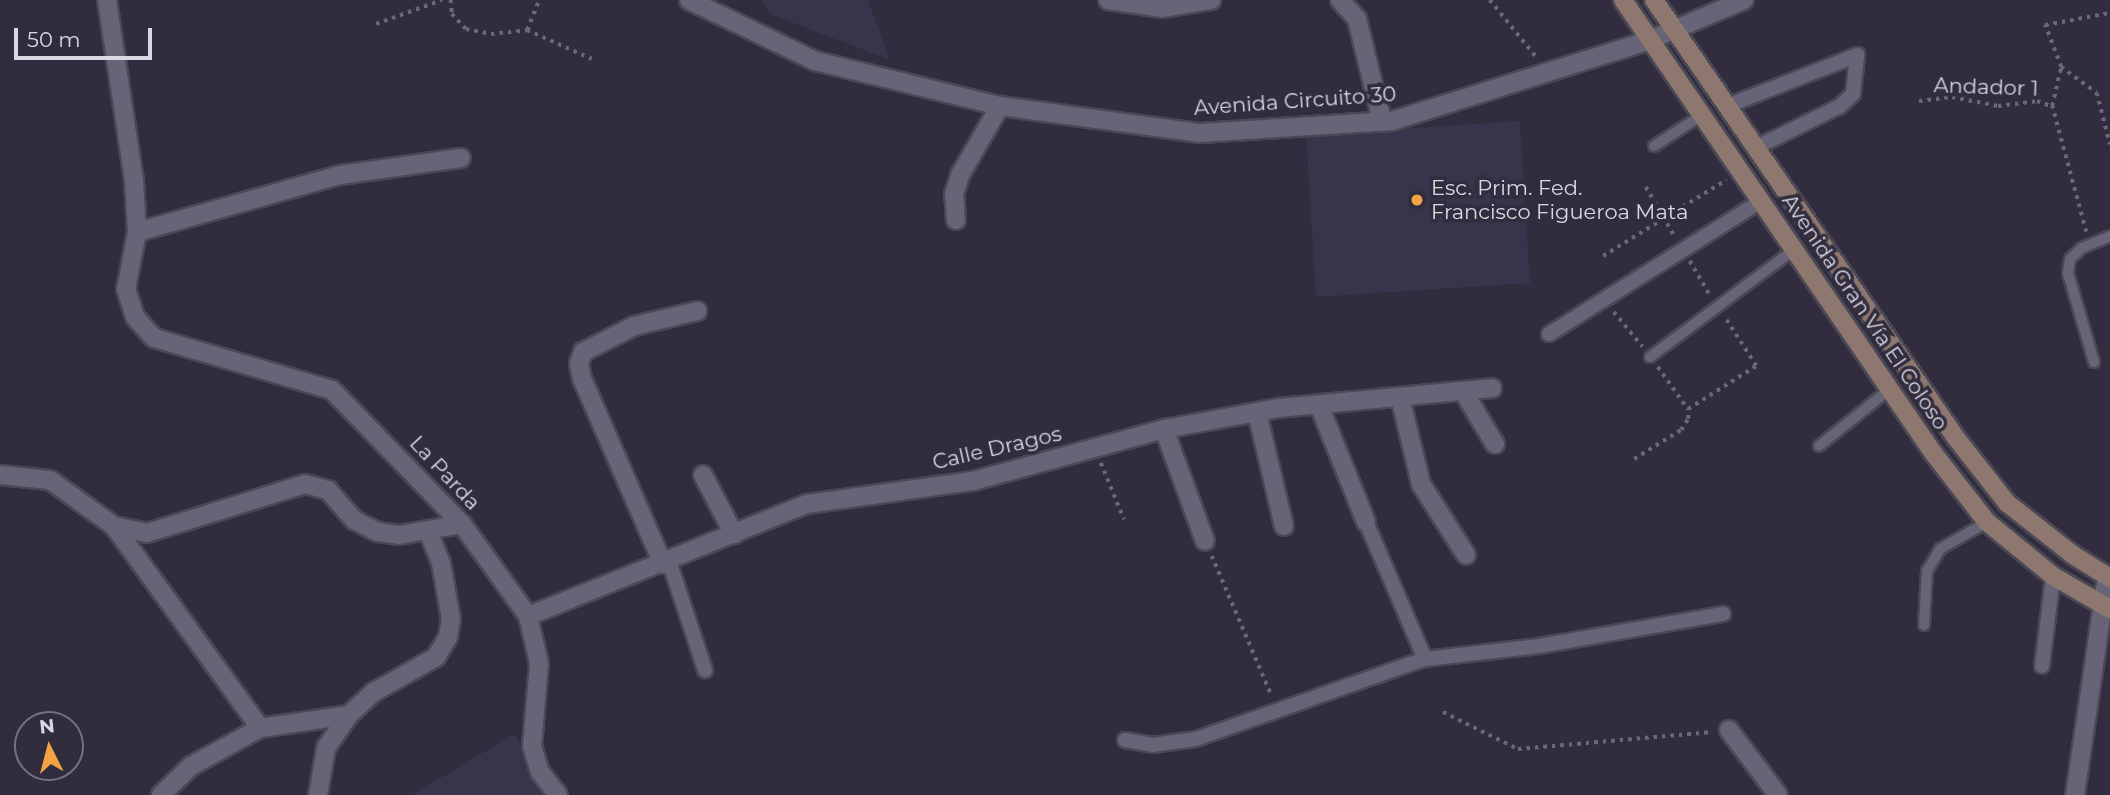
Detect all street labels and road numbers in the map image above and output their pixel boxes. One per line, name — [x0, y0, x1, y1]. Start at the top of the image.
street label: Andador 1 — [1933, 73, 2039, 101]
street label: Avenida Circuito 30 — [1193, 81, 1397, 121]
street label: Avenida Gran Vía El Coloso — [1777, 189, 1953, 435]
street label: Calle Dragos — [930, 421, 1064, 475]
street label: La Parda — [404, 431, 486, 515]

